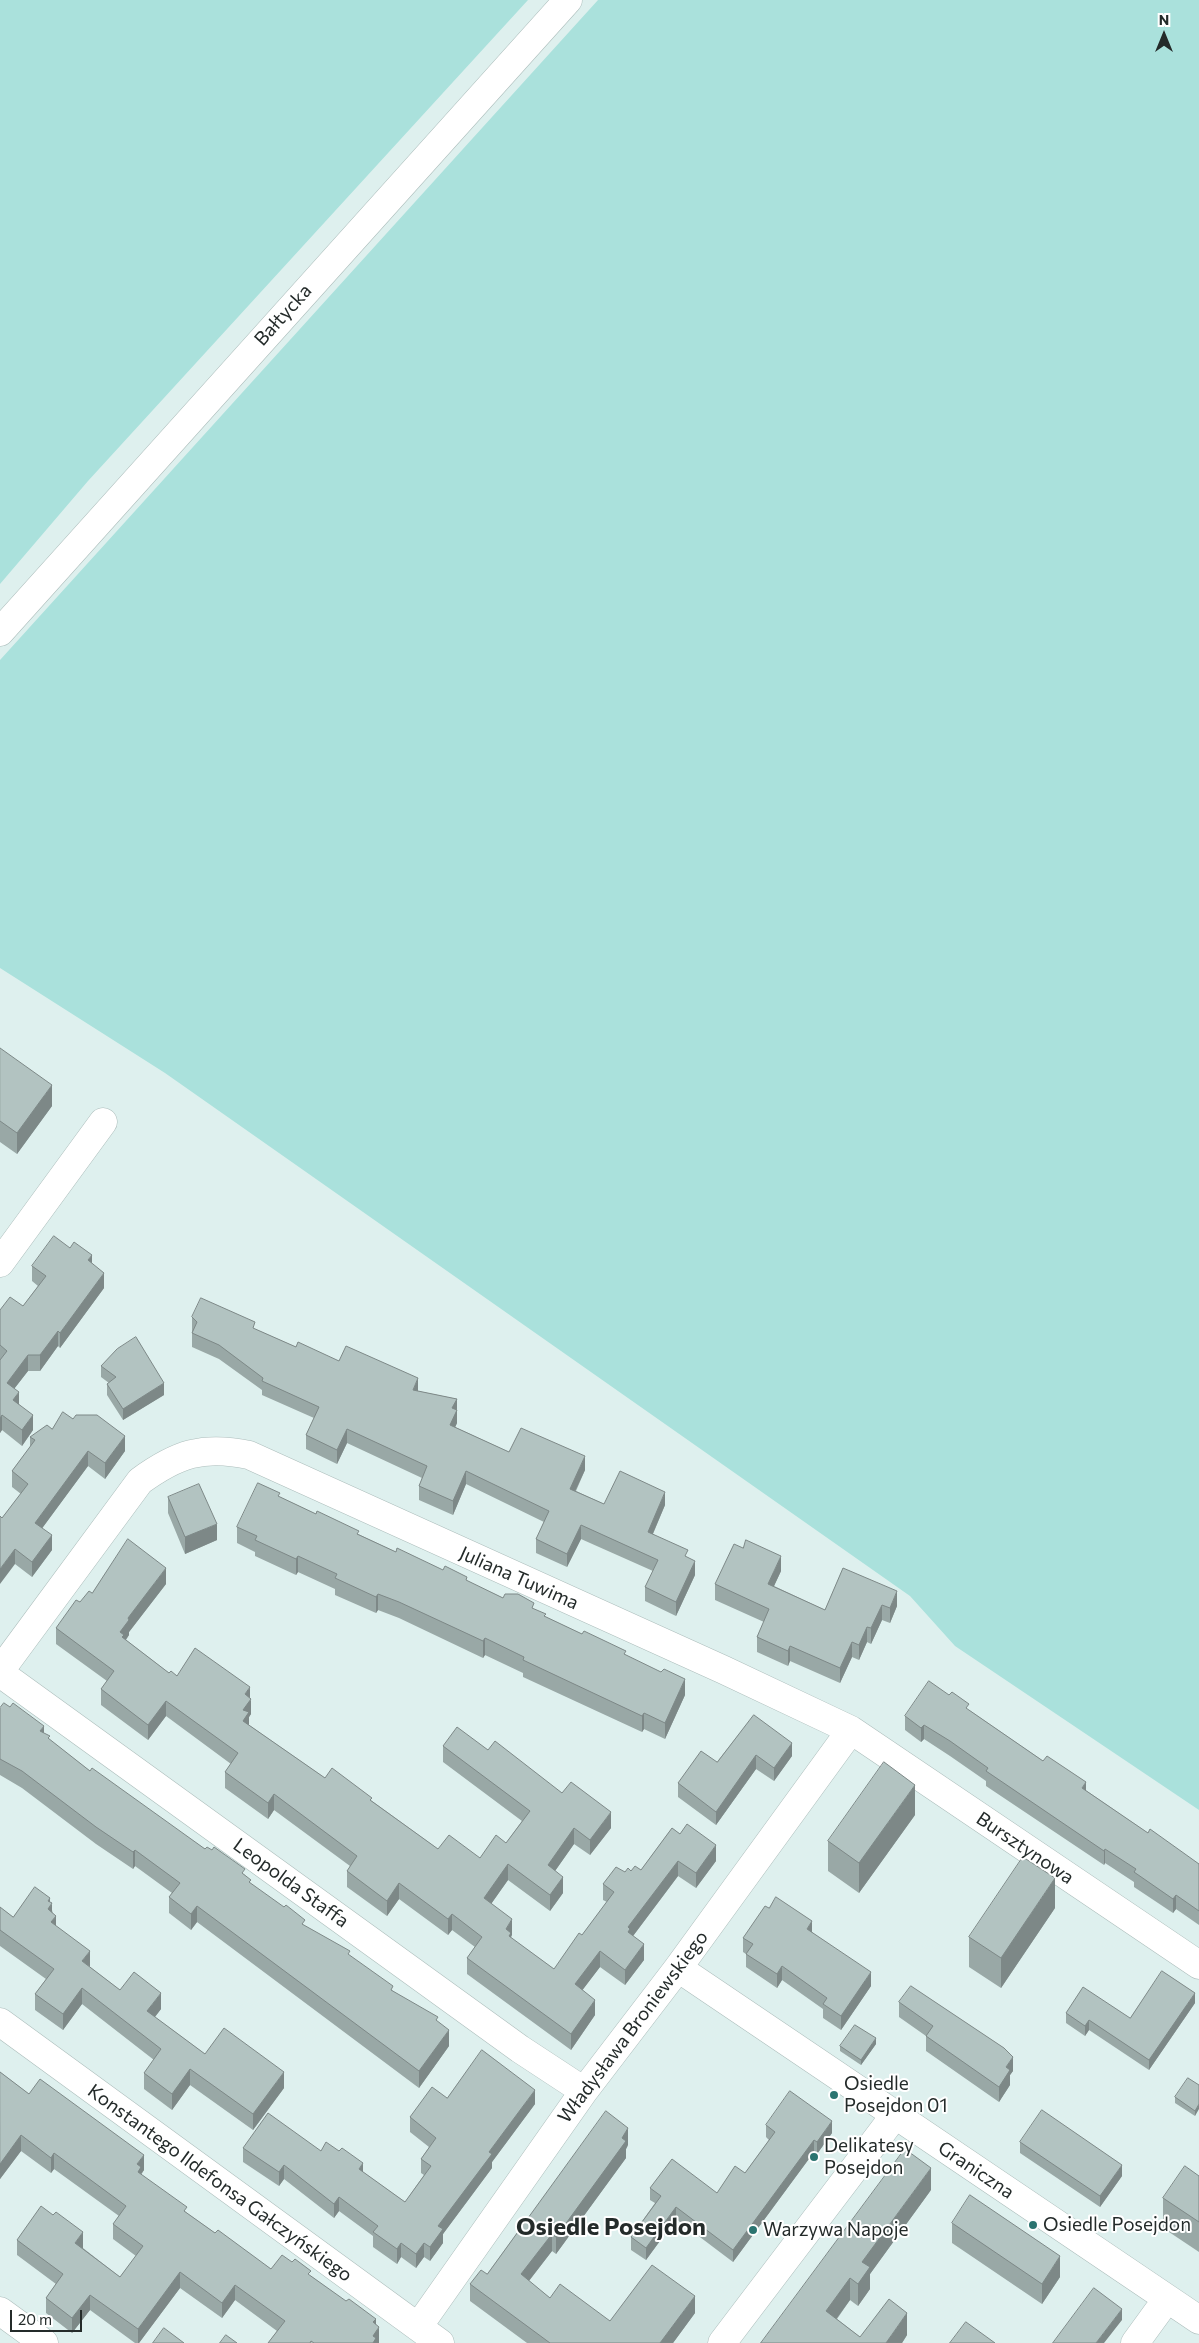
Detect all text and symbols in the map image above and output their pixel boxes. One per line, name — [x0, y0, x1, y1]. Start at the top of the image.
north arrow — [1139, 10, 1189, 60]
text: N — [1159, 11, 1169, 28]
street label: Bałtycka — [249, 280, 317, 350]
street label: Juliana Tuwima — [456, 1542, 582, 1614]
street label: Bursztynowa — [972, 1807, 1078, 1889]
street label: Leopolda Staffa — [229, 1833, 353, 1933]
street label: Władysława Broniewskiego — [553, 1926, 713, 2128]
place label: Osiedle Posejdon 01 — [844, 2073, 948, 2117]
street label: Konstantego Ildefonsa Gałczyńskiego — [83, 2079, 357, 2287]
marker: Osiedle Posejdon 01 — [828, 2089, 840, 2101]
place label: Delikatesy Posejdon — [824, 2135, 914, 2179]
street label: Graniczna — [934, 2136, 1018, 2204]
marker: Delikatesy Posejdon — [808, 2151, 820, 2163]
district label: Osiedle Posejdon — [516, 2213, 706, 2241]
place label: Osiedle Posejdon — [1043, 2214, 1191, 2236]
place label: Warzywa Napoje — [763, 2219, 908, 2241]
marker: Osiedle Posejdon — [1027, 2219, 1039, 2231]
marker: Warzywa Napoje — [747, 2224, 759, 2236]
scale bar — [12, 2300, 85, 2332]
text: 20 m — [18, 2310, 52, 2328]

